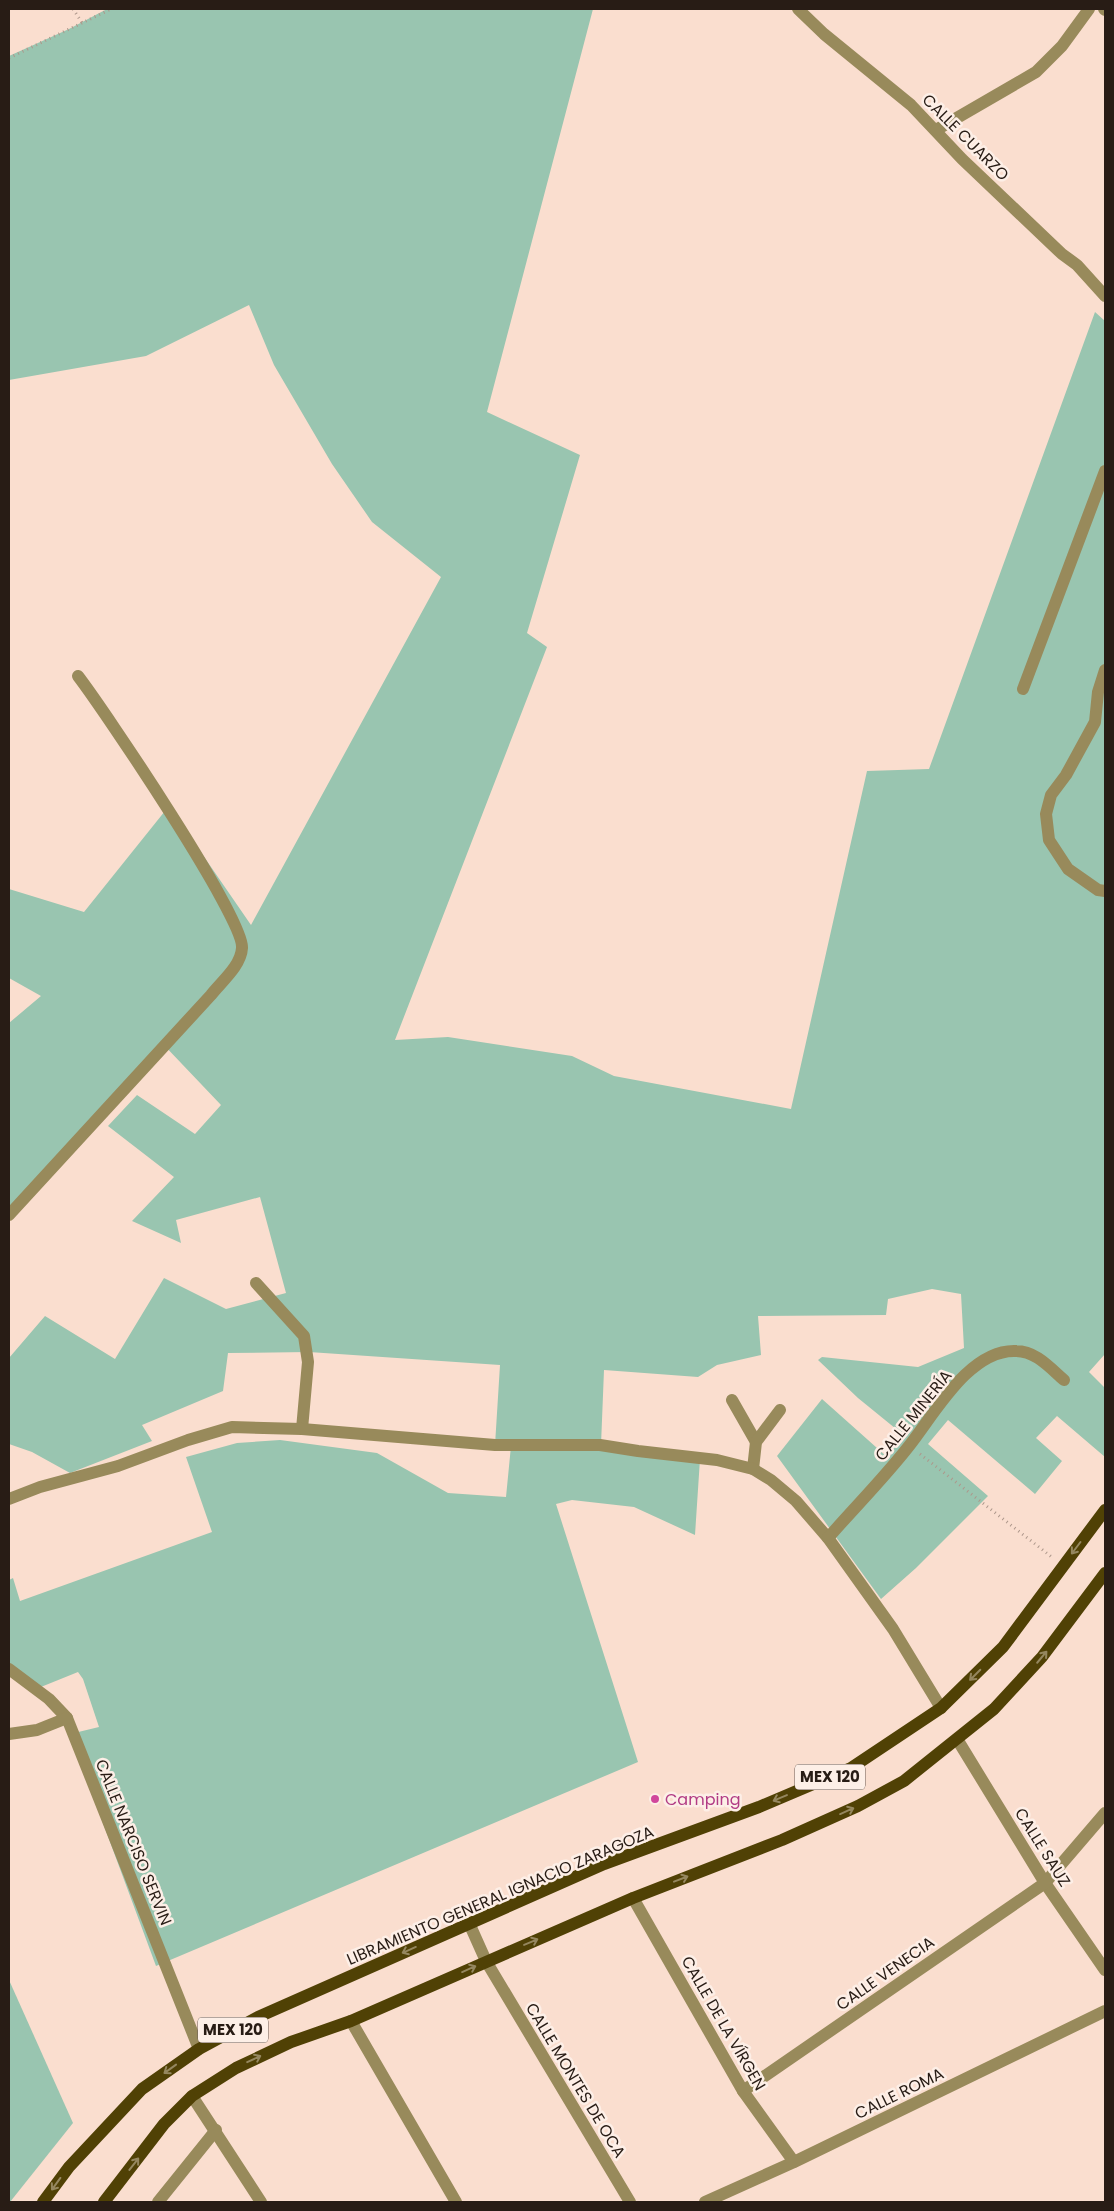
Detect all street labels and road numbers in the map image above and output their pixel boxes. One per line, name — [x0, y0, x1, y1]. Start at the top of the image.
street label: CALLE CUARZO — [917, 89, 1014, 186]
street label: CALLE MINERÍA — [870, 1365, 957, 1466]
street label: CALLE NARCISO SERVIN — [90, 1756, 177, 1929]
road number: MEX 120 — [795, 1764, 865, 1790]
street label: CALLE SAUZ — [1009, 1803, 1076, 1891]
street label: LIBRAMIENTO GENERAL IGNACIO ZARAGOZA — [343, 1820, 658, 1971]
street label: CALLE VENECIA — [832, 1931, 939, 2016]
street label: CALLE DE LA VÍRGEN — [676, 1952, 771, 2095]
street label: CALLE MONTES DE OCA — [520, 1998, 631, 2162]
road number: MEX 120 — [198, 2018, 268, 2042]
street label: CALLE ROMA — [851, 2062, 948, 2125]

